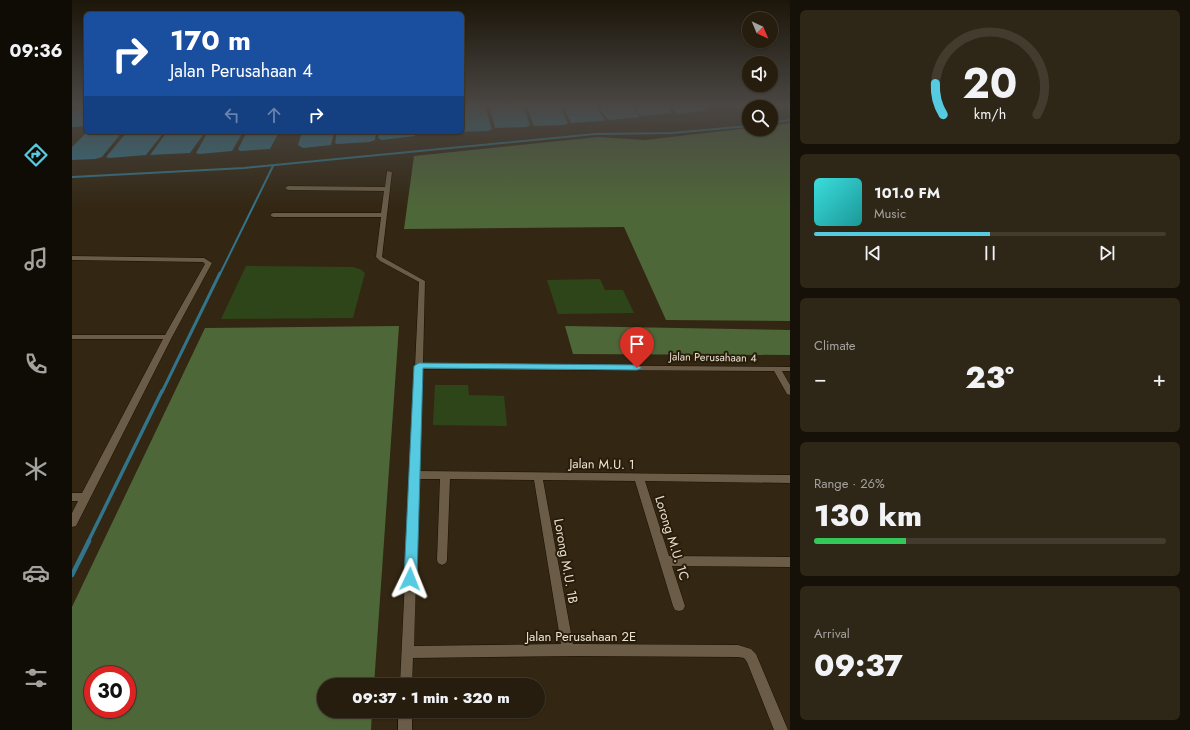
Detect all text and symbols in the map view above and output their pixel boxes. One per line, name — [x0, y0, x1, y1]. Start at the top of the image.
north arrow — [742, 12, 778, 48]
map controls — [742, 12, 778, 136]
text: 170 m — [170, 20, 251, 61]
icon: right — [104, 28, 156, 80]
text: 09:36 — [10, 38, 62, 64]
text: 20 — [963, 53, 1017, 114]
button: sound — [742, 56, 778, 92]
text: Jalan Perusahaan 4 — [170, 58, 313, 84]
button: search — [742, 100, 778, 136]
icon: left — [221, 104, 243, 126]
icon: ahead — [263, 104, 285, 126]
icon: right — [305, 104, 327, 126]
text: km/h — [974, 104, 1006, 124]
icon: directions — [22, 141, 50, 169]
text: 101.0 FM — [874, 182, 940, 204]
text: Music — [874, 204, 906, 223]
icon: previous — [862, 242, 884, 264]
icon: pause — [979, 242, 1001, 264]
icon: next — [1096, 242, 1118, 264]
icon: music — [22, 245, 50, 273]
pin — [620, 327, 654, 368]
icon: arrive — [626, 333, 648, 355]
text: Climate — [814, 336, 855, 355]
street label: Jalan Perusahaan 4 — [667, 348, 757, 366]
icon: phone — [22, 350, 50, 378]
text: 23° — [965, 356, 1014, 399]
text: − — [814, 362, 827, 394]
text: + — [1152, 362, 1166, 394]
street label: Jalan M.U. 1 — [567, 454, 635, 474]
icon: climate — [22, 455, 50, 483]
text: Range · 26% — [814, 474, 885, 493]
street label: Lorong M.U. 1C — [650, 493, 694, 583]
text: 130 km — [814, 494, 922, 537]
street label: Lorong M.U. 1B — [549, 517, 583, 605]
position arrow — [389, 558, 431, 600]
icon: car — [22, 559, 50, 587]
text: Arrival — [814, 624, 850, 643]
street label: Jalan Perusahaan 2E — [524, 627, 636, 646]
text: 09:37 — [814, 644, 903, 687]
icon: filters — [22, 664, 50, 692]
speed limit sign: 30 — [84, 666, 136, 718]
text: 09:37 · 1 min · 320 m — [352, 687, 510, 709]

